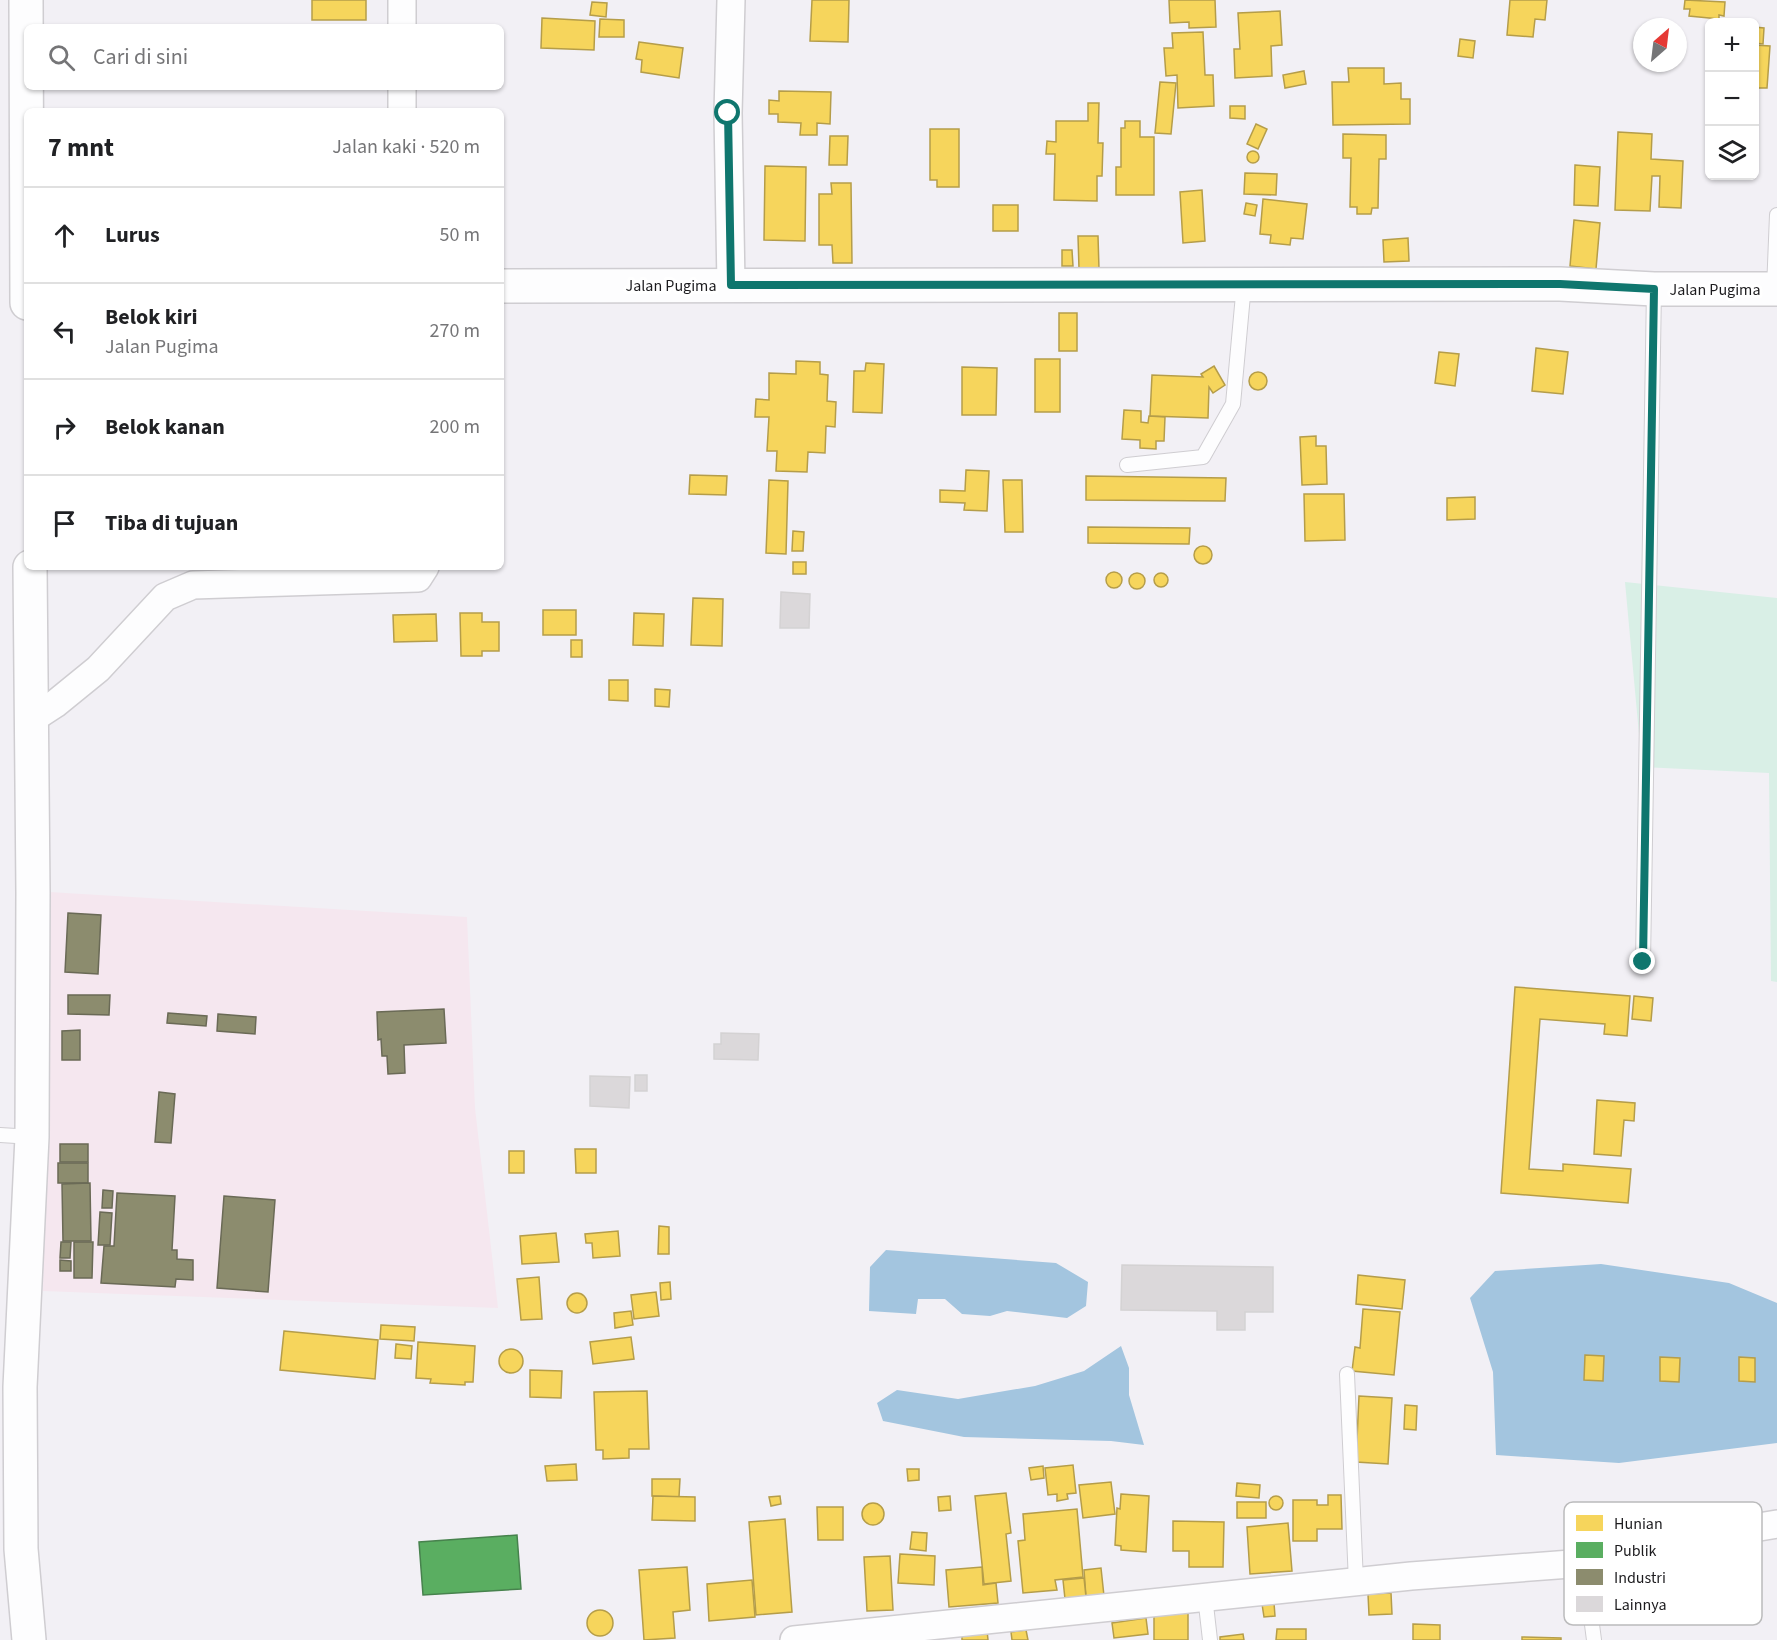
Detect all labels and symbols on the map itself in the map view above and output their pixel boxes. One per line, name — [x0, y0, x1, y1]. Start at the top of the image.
north arrow — [1633, 18, 1687, 72]
route start — [714, 99, 740, 125]
street label: Jalan Pugima — [626, 275, 716, 297]
street label: Jalan Pugima — [1670, 279, 1760, 301]
route end — [1629, 948, 1655, 974]
legend — [1564, 1502, 1762, 1625]
text: Hunian — [1614, 1513, 1663, 1535]
text: Publik — [1614, 1540, 1657, 1562]
text: Industri — [1614, 1567, 1666, 1589]
text: Lainnya — [1614, 1594, 1667, 1616]

